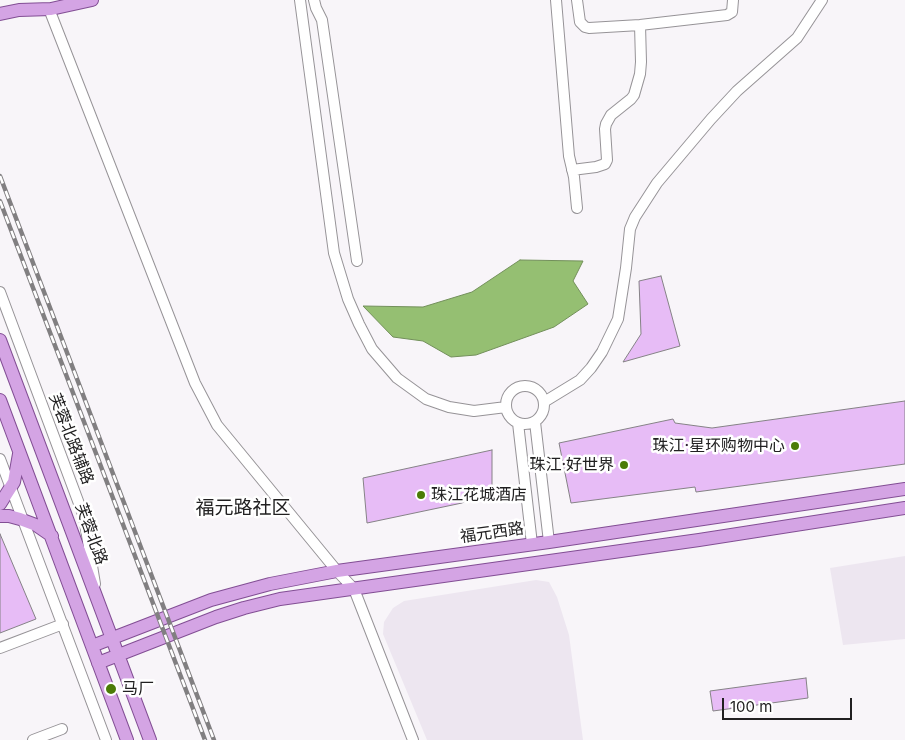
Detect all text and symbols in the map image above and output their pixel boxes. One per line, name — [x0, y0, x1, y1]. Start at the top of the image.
street label: 芙蓉北路辅路 — [45, 391, 97, 487]
place label: 珠江·星环购物中心 — [652, 436, 785, 456]
marker: 珠江·星环购物中心 — [789, 440, 801, 452]
place label: 珠江·好世界 — [529, 455, 614, 475]
marker: 珠江·好世界 — [618, 459, 630, 471]
place label: 珠江花城酒店 — [431, 485, 527, 505]
marker: 珠江花城酒店 — [415, 489, 427, 501]
district label: 福元路社区 — [196, 497, 290, 519]
street label: 芙蓉北路 — [71, 501, 111, 567]
street label: 福元西路 — [459, 519, 525, 547]
place label: 马厂 — [122, 679, 154, 699]
marker: 马厂 — [104, 682, 118, 696]
scale bar — [725, 688, 855, 720]
text: 100 m — [730, 697, 772, 716]

